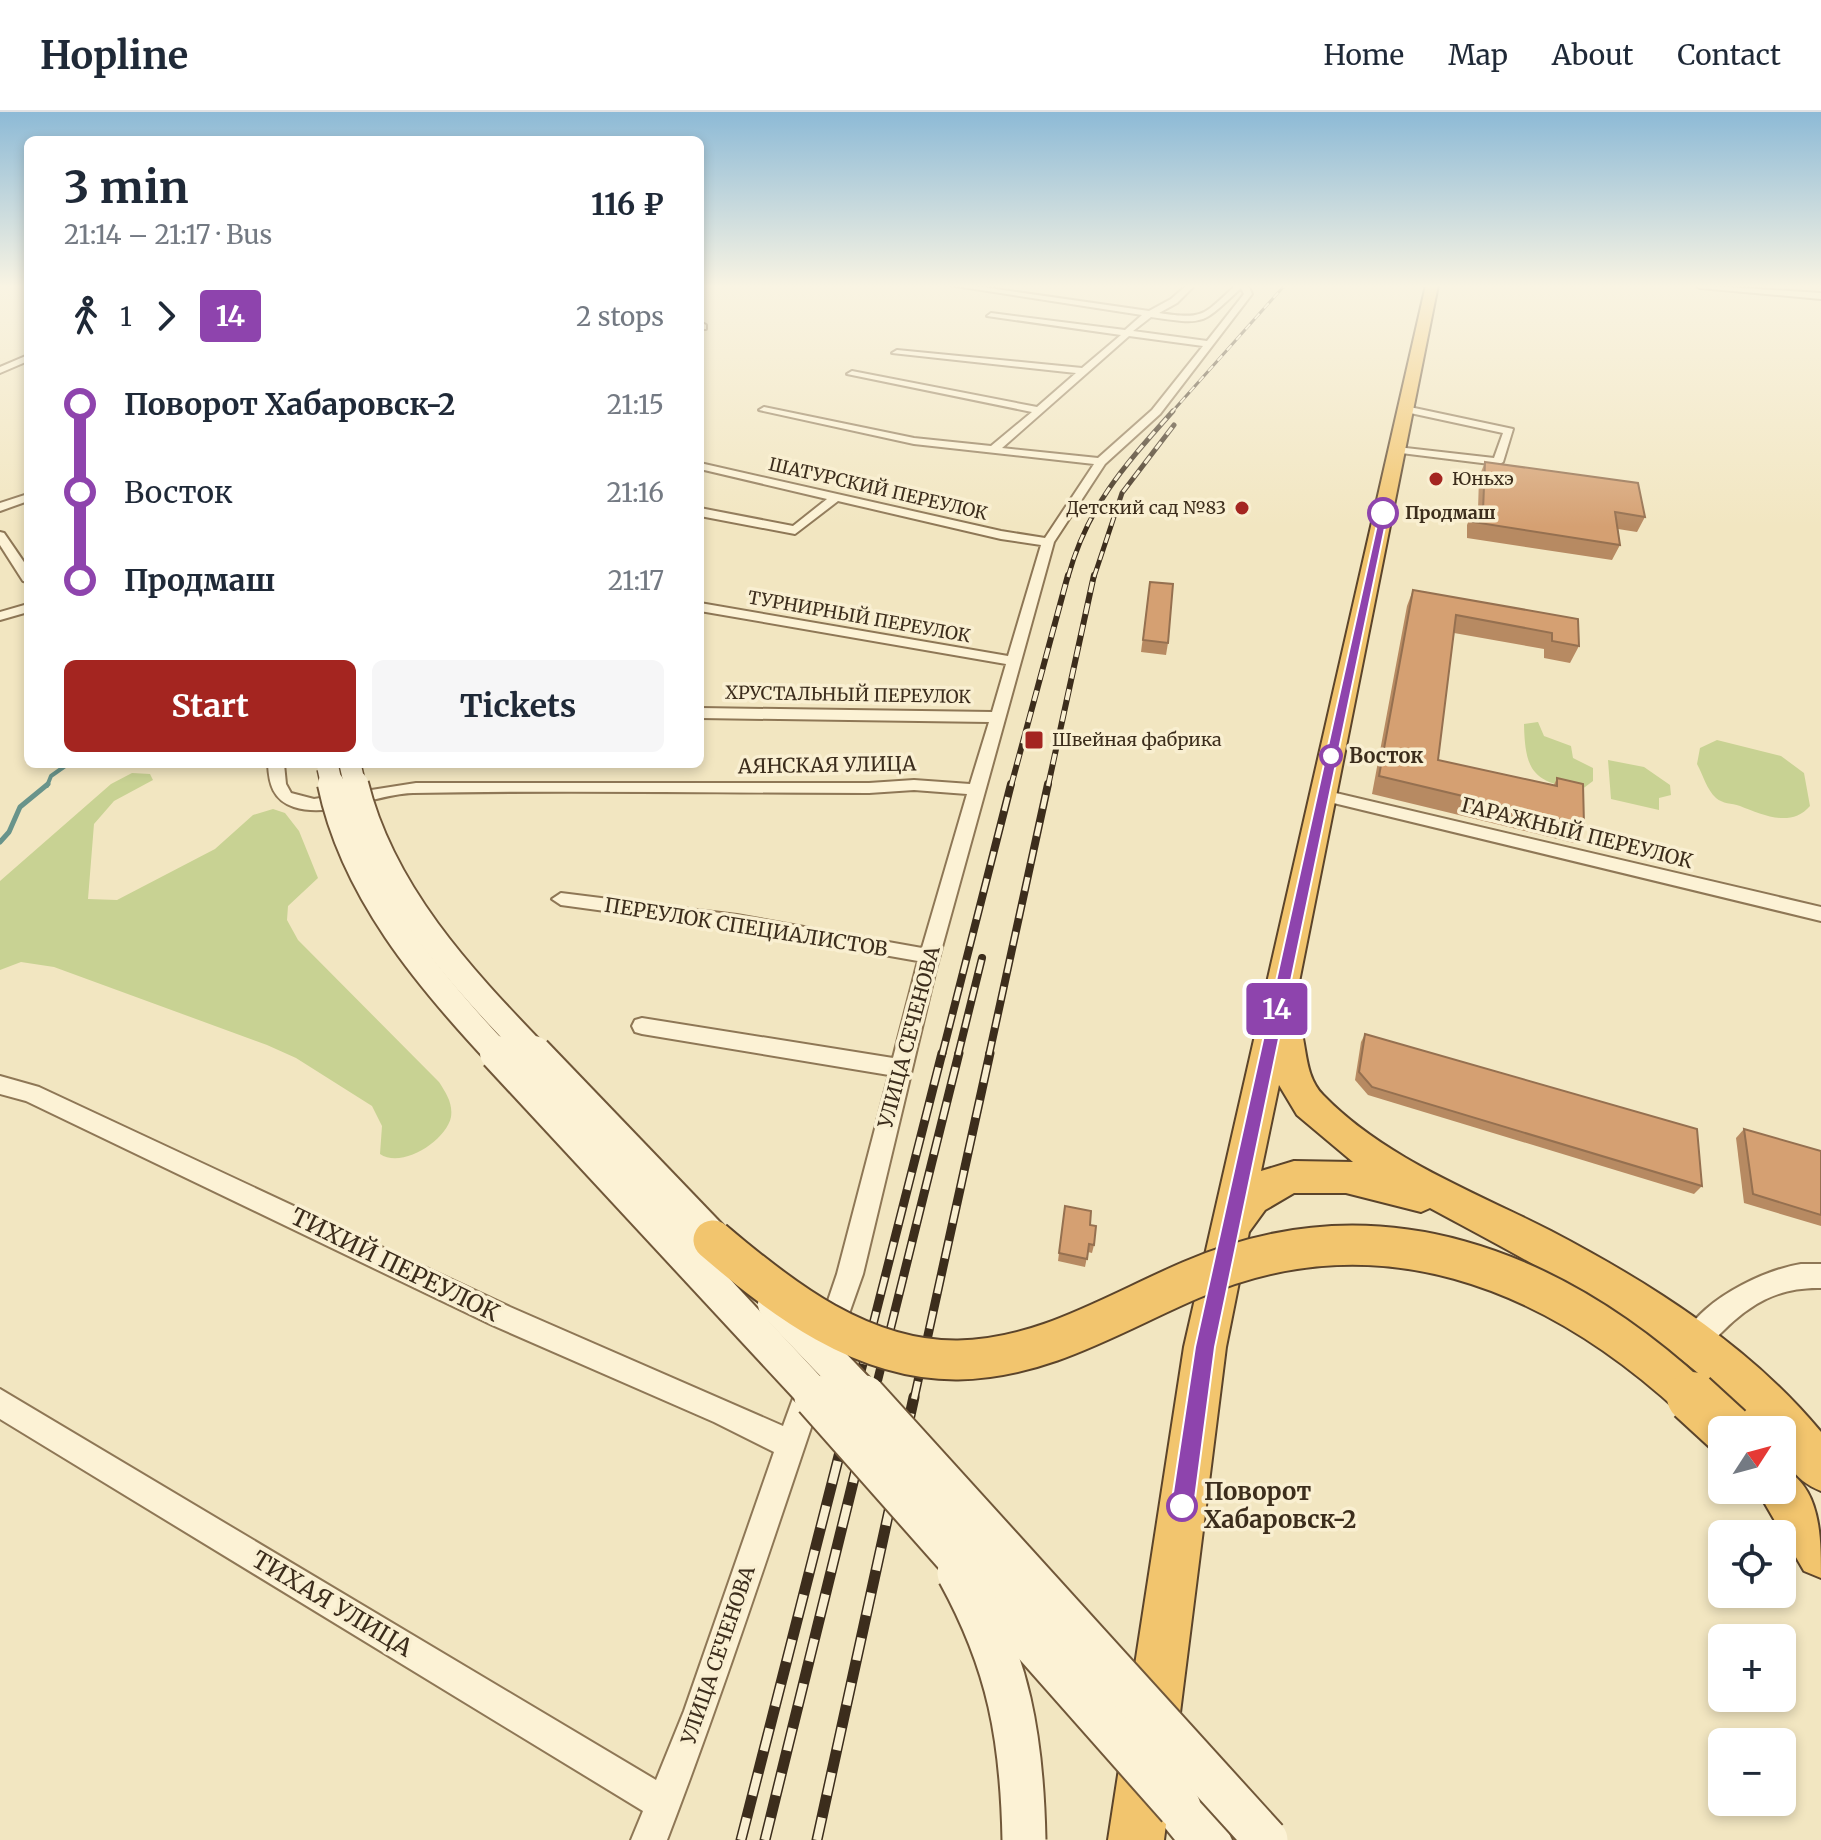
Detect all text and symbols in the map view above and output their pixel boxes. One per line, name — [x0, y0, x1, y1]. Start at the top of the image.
text: Hopline — [40, 32, 188, 79]
text: Home — [1323, 37, 1404, 73]
text: Map — [1448, 37, 1508, 73]
text: About — [1552, 37, 1633, 73]
text: Contact — [1677, 37, 1781, 73]
text: 3 min — [64, 160, 189, 215]
text: 116 ₽ — [591, 185, 664, 223]
text: 21:14 – 21:17 · Bus — [64, 218, 272, 251]
icon: walk — [64, 294, 108, 338]
icon: forward — [144, 294, 188, 338]
text: 14 — [216, 298, 245, 334]
text: 1 — [120, 300, 132, 333]
text: 2 stops — [576, 300, 664, 333]
text: Поворот Хабаровск-2 — [124, 385, 455, 423]
text: 21:15 — [607, 388, 664, 421]
street label: ШАТУРСКИЙ ПЕРЕУЛОК — [766, 452, 990, 525]
place label: Юньхэ — [1452, 467, 1514, 490]
marker: Юньхэ — [1427, 470, 1445, 488]
text: Восток — [124, 473, 233, 511]
text: 21:16 — [606, 476, 664, 509]
place label: Детский сад №83 — [1066, 496, 1226, 519]
marker: Продмаш — [1368, 498, 1398, 528]
marker: Детский сад №83 — [1233, 499, 1251, 517]
place label: Продмаш — [1405, 501, 1496, 524]
text: Продмаш — [124, 561, 275, 599]
text: 21:17 — [608, 564, 664, 597]
street label: ТУРНИРНЫЙ ПЕРЕУЛОК — [746, 586, 972, 647]
button: Start — [64, 660, 356, 752]
button: Tickets — [372, 660, 664, 752]
street label: ХРУСТАЛЬНЫЙ ПЕРЕУЛОК — [725, 681, 971, 708]
place label: Швейная фабрика — [1052, 728, 1222, 751]
marker: Швейная фабрика — [1023, 729, 1045, 751]
place label: Восток — [1349, 743, 1424, 768]
marker: Восток — [1320, 745, 1342, 767]
street label: АЯНСКАЯ УЛИЦА — [737, 750, 917, 779]
street label: ГАРАЖНЫЙ ПЕРЕУЛОК — [1459, 791, 1696, 873]
street label: ПЕРЕУЛОК СПЕЦИАЛИСТОВ — [603, 892, 889, 961]
street label: УЛИЦА СЕЧЕНОВА — [872, 942, 945, 1131]
line badge: 14 — [1241, 983, 1313, 1035]
text: 14 — [1262, 991, 1292, 1027]
street label: ТИХИЙ ПЕРЕУЛОК — [286, 1201, 505, 1328]
north arrow — [1708, 1416, 1796, 1504]
map controls — [1708, 1416, 1796, 1816]
place label: Поворот Хабаровск-2 — [1204, 1476, 1356, 1535]
marker: Поворот Хабаровск-2 — [1167, 1491, 1197, 1521]
button: locate — [1708, 1520, 1796, 1608]
street label: ТИХАЯ УЛИЦА — [247, 1544, 419, 1664]
street label: УЛИЦА СЕЧЕНОВА — [675, 1562, 760, 1748]
button: + — [1708, 1624, 1796, 1712]
button: − — [1708, 1728, 1796, 1816]

